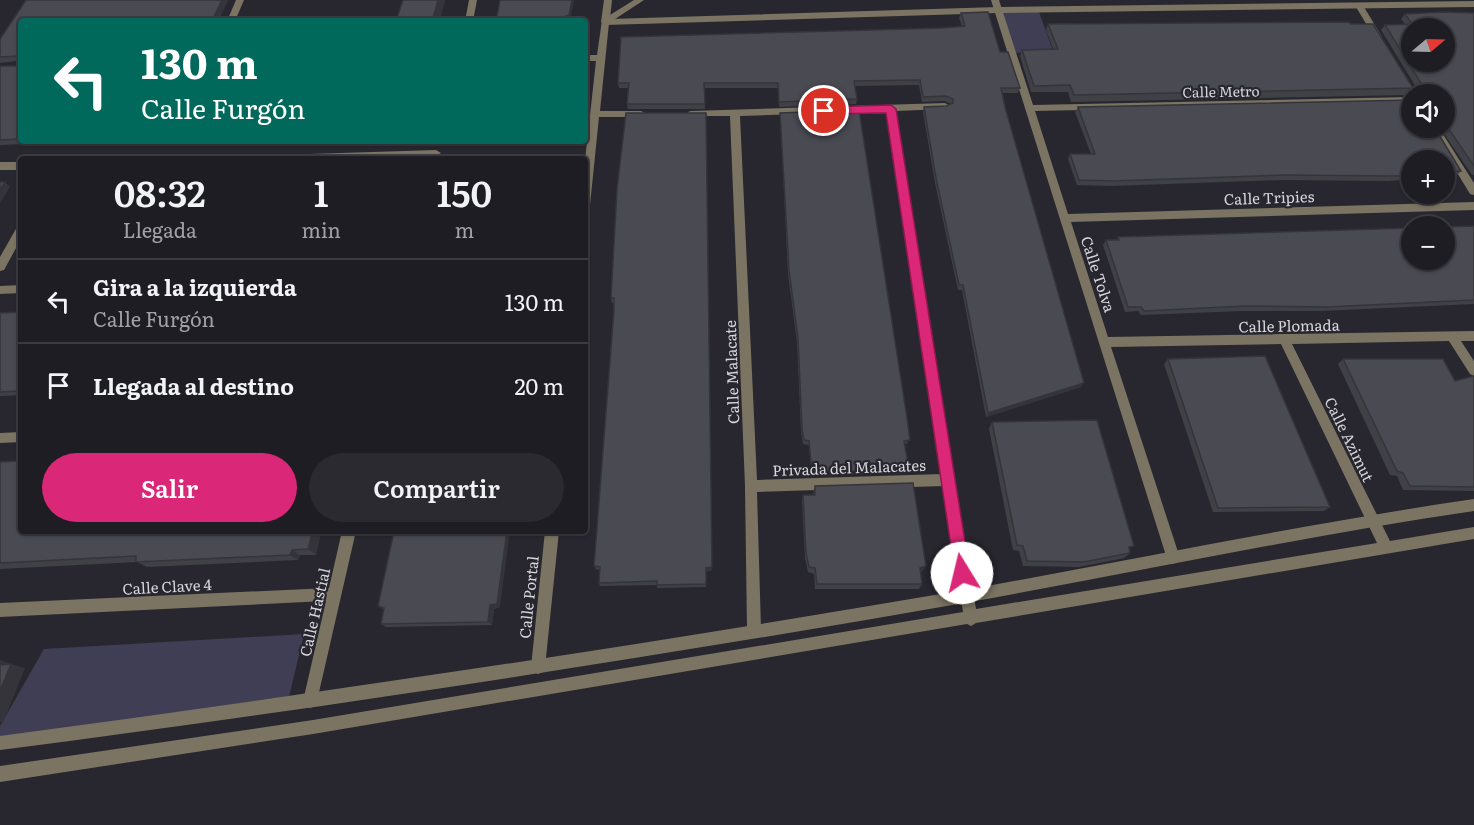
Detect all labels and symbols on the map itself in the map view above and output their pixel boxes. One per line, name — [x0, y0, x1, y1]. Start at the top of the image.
north arrow — [1401, 18, 1455, 72]
street label: Calle Metro — [1182, 80, 1260, 102]
pin — [798, 85, 849, 136]
street label: Calle Tripies — [1223, 184, 1315, 210]
street label: Calle Tolva — [1076, 233, 1122, 316]
street label: Calle Plomada — [1238, 313, 1341, 337]
street label: Calle Malacate — [718, 319, 744, 424]
street label: Calle Azimut — [1320, 393, 1380, 485]
street label: Privada del Malacates — [772, 453, 926, 481]
position arrow — [930, 541, 994, 605]
street label: Calle Portal — [512, 555, 544, 639]
street label: Calle Hastial — [293, 565, 335, 659]
street label: Calle Clave 4 — [122, 572, 212, 600]

